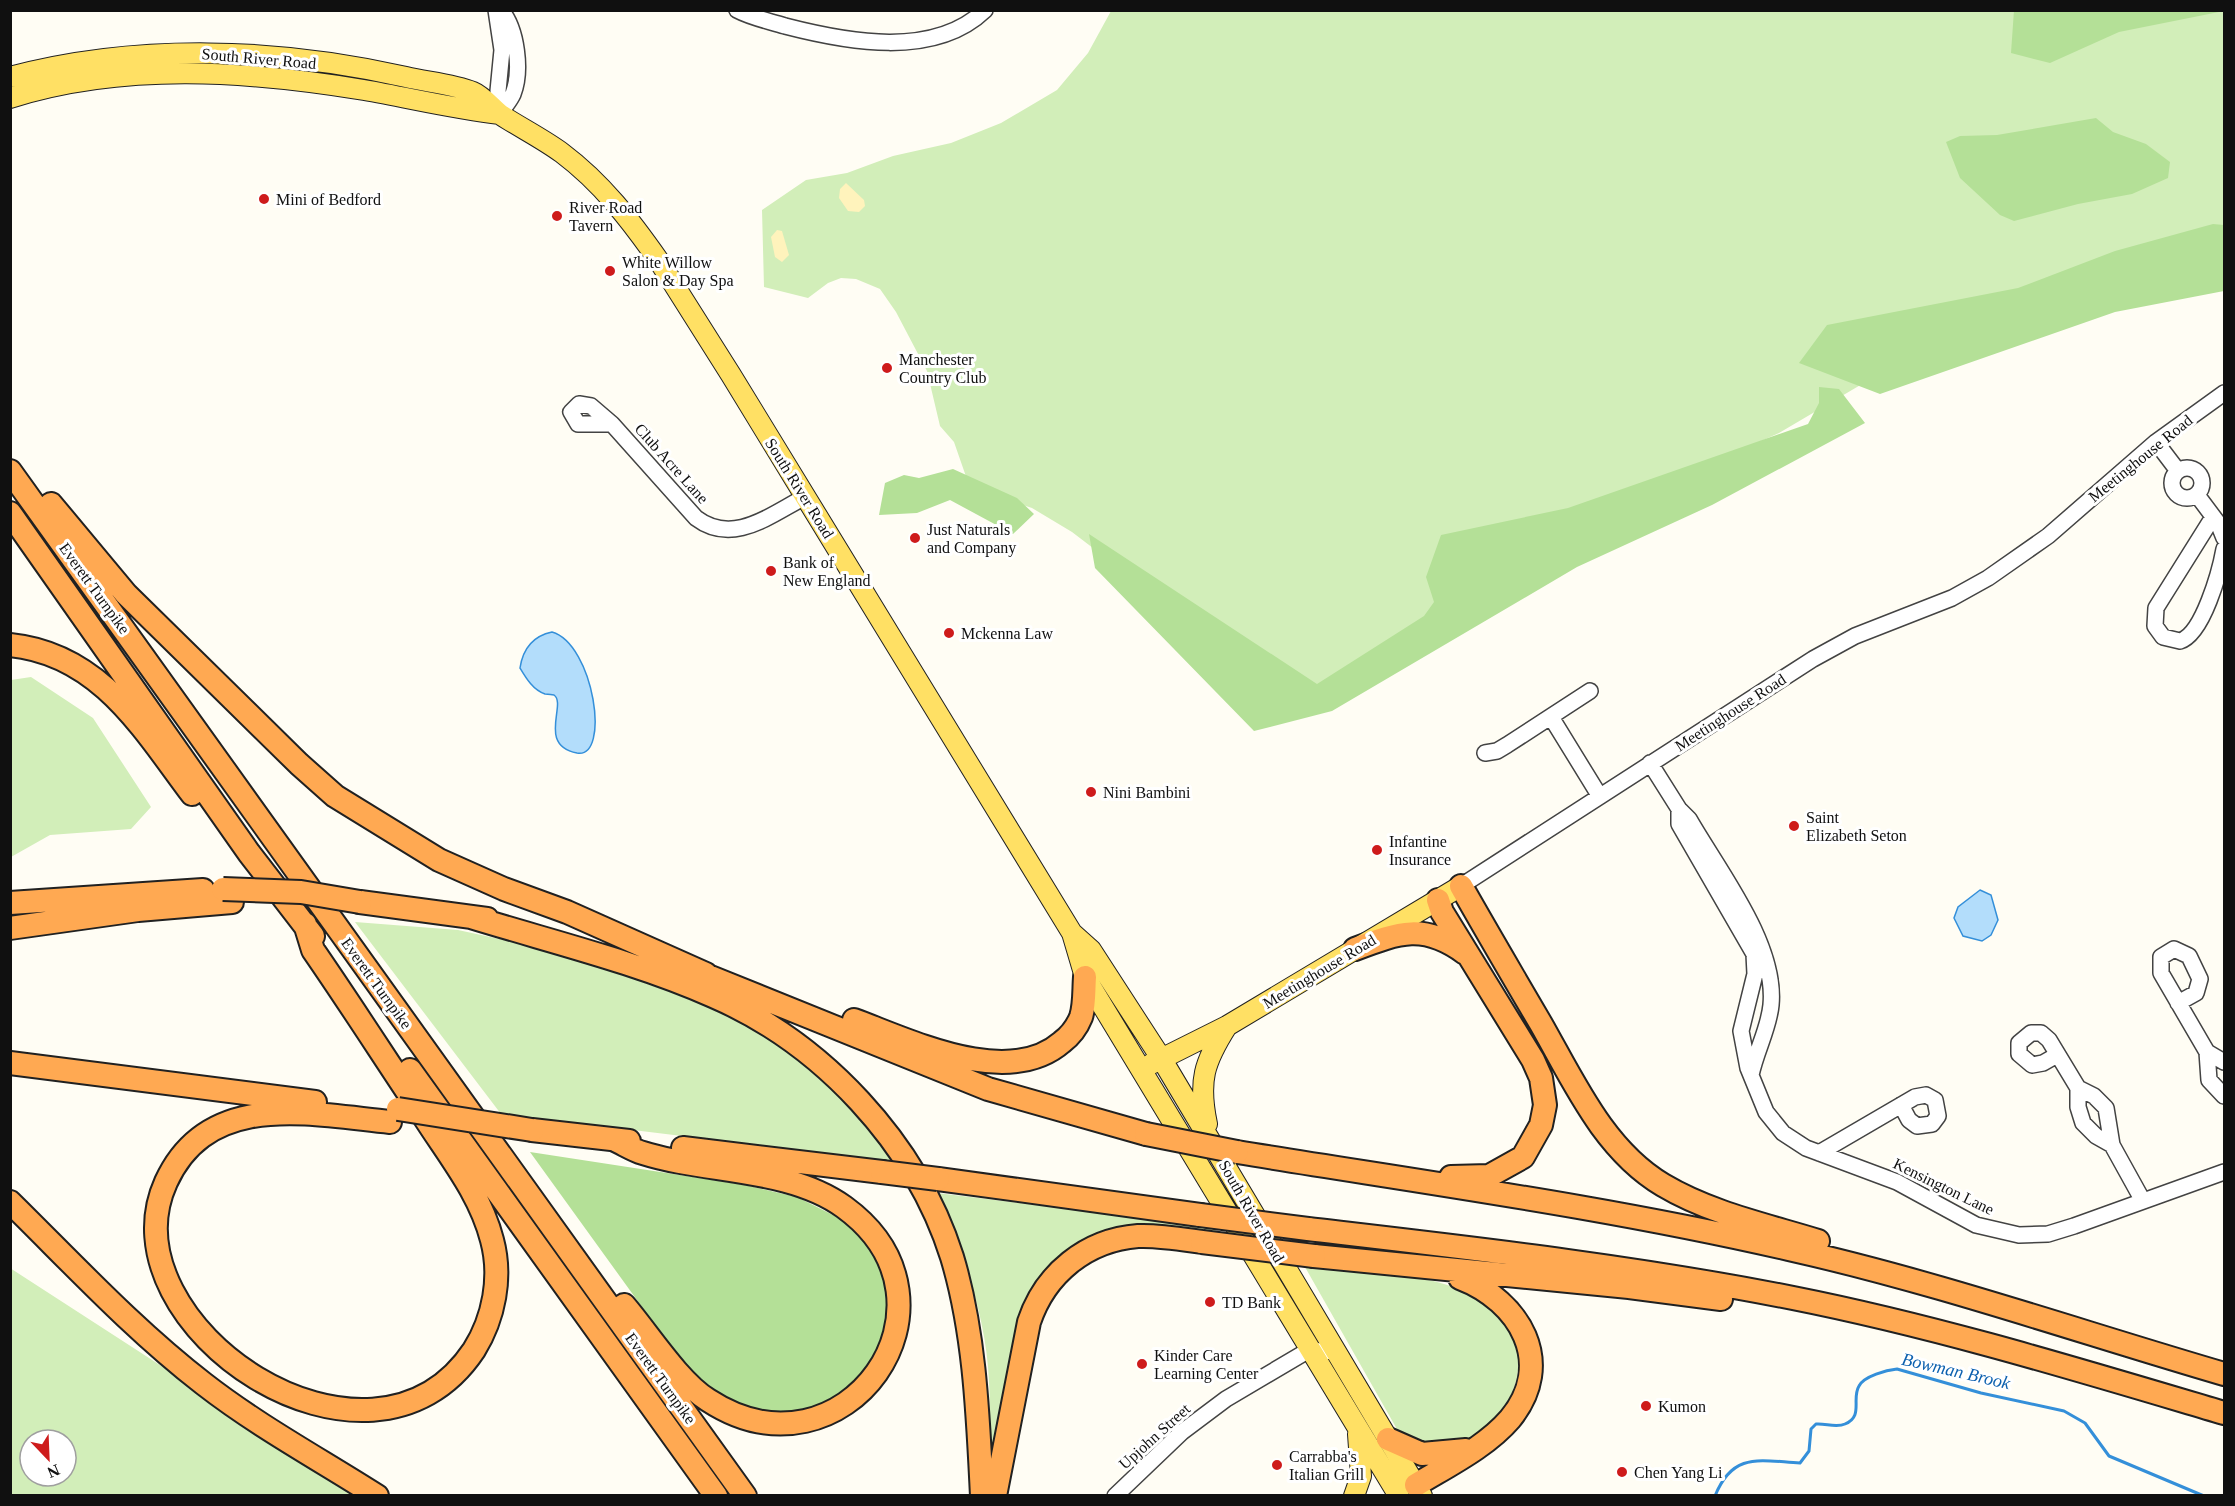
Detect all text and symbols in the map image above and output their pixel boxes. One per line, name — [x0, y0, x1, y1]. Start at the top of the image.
street label: South River Road — [201, 45, 317, 72]
place label: Mini of Bedford — [276, 191, 381, 208]
marker: Mini of Bedford — [257, 192, 271, 206]
place label: River Road Tavern — [569, 199, 642, 234]
marker: River Road Tavern — [550, 209, 564, 223]
place label: White Willow Salon & Day Spa — [622, 254, 734, 290]
marker: White Willow Salon & Day Spa — [603, 264, 617, 278]
place label: Manchester Country Club — [899, 351, 987, 387]
marker: Manchester Country Club — [880, 361, 894, 375]
street label: Meetinghouse Road — [2085, 411, 2196, 506]
street label: Club Acre Lane — [631, 420, 712, 507]
street label: South River Road — [762, 435, 837, 541]
place label: Just Naturals and Company — [927, 521, 1016, 557]
marker: Just Naturals and Company — [908, 531, 922, 545]
street label: Everett Turnpike — [55, 540, 133, 638]
place label: Bank of New England — [783, 554, 871, 590]
marker: Bank of New England — [764, 564, 778, 578]
place label: Mckenna Law — [961, 625, 1053, 642]
marker: Mckenna Law — [942, 626, 956, 640]
street label: Meetinghouse Road — [1672, 670, 1789, 755]
place label: Nini Bambini — [1103, 784, 1191, 801]
marker: Nini Bambini — [1084, 785, 1098, 799]
place label: Saint Elizabeth Seton — [1806, 809, 1907, 844]
marker: Saint Elizabeth Seton — [1787, 819, 1801, 833]
place label: Infantine Insurance — [1389, 833, 1451, 868]
marker: Infantine Insurance — [1370, 843, 1384, 857]
street label: Meetinghouse Road — [1260, 931, 1379, 1013]
street label: Everett Turnpike — [337, 935, 415, 1033]
street label: Kensington Lane — [1890, 1155, 1997, 1219]
street label: South River Road — [1216, 1157, 1288, 1265]
place label: TD Bank — [1222, 1294, 1281, 1311]
marker: TD Bank — [1203, 1295, 1217, 1309]
street label: Everett Turnpike — [621, 1330, 699, 1428]
place label: Kinder Care Learning Center — [1154, 1347, 1259, 1383]
water label: Bowman Brook — [1900, 1349, 2013, 1393]
marker: Kinder Care Learning Center — [1135, 1357, 1149, 1371]
place label: Kumon — [1658, 1398, 1706, 1415]
marker: Kumon — [1639, 1399, 1653, 1413]
street label: Upjohn Street — [1115, 1400, 1194, 1473]
north arrow — [18, 1428, 78, 1488]
place label: Carrabba's Italian Grill — [1289, 1448, 1365, 1483]
marker: Carrabba's Italian Grill — [1270, 1458, 1284, 1472]
text: N — [45, 1461, 62, 1482]
place label: Chen Yang Li — [1634, 1464, 1723, 1482]
marker: Chen Yang Li — [1615, 1465, 1629, 1479]

